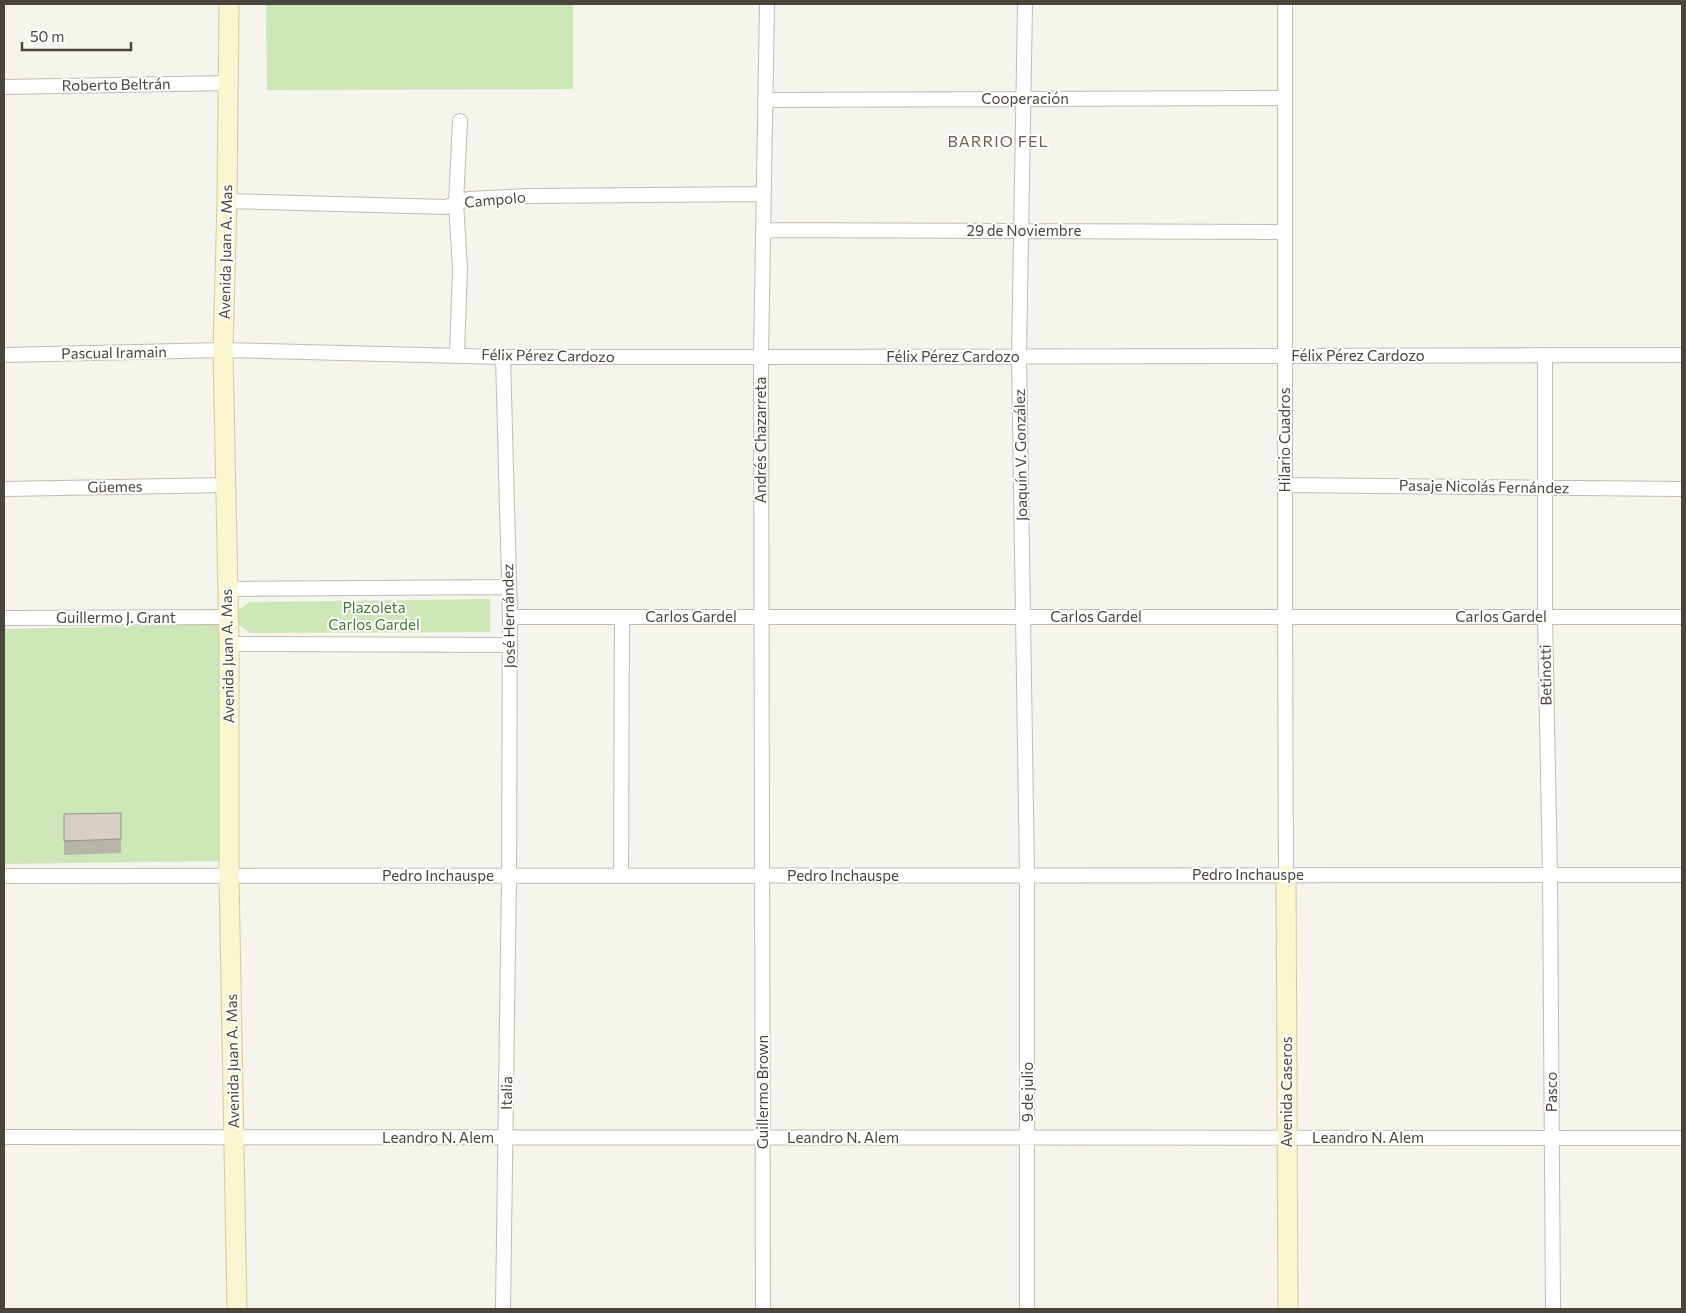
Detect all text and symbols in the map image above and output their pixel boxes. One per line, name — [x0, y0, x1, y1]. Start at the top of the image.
scale bar — [22, 20, 131, 52]
text: 50 m — [30, 27, 64, 45]
street label: Roberto Beltrán — [61, 74, 171, 94]
street label: Cooperación — [981, 89, 1069, 107]
district label: BARRIO FEL — [947, 131, 1049, 150]
street label: Avenida Juan A. Mas — [215, 184, 235, 319]
street label: Campolo — [463, 187, 527, 211]
street label: 29 de Noviembre — [967, 221, 1081, 239]
street label: Pascual Iramain — [61, 342, 167, 362]
street label: Félix Pérez Cardozo — [481, 345, 615, 365]
street label: Félix Pérez Cardozo — [1291, 346, 1425, 364]
street label: Félix Pérez Cardozo — [886, 347, 1020, 365]
street label: Andrés Chazarreta — [751, 377, 769, 503]
street label: Hilario Cuadros — [1275, 387, 1293, 492]
street label: Joaquín V. González — [1010, 389, 1030, 521]
street label: Pasaje Nicolás Fernández — [1399, 476, 1569, 496]
street label: Güemes — [87, 477, 143, 495]
street label: José Hernández — [498, 563, 518, 669]
street label: Avenida Juan A. Mas — [217, 588, 237, 723]
park label: Plazoleta Carlos Gardel — [328, 598, 420, 633]
street label: Carlos Gardel — [645, 607, 737, 625]
street label: Carlos Gardel — [1050, 607, 1142, 625]
street label: Carlos Gardel — [1455, 607, 1547, 625]
street label: Guillermo J. Grant — [56, 608, 176, 626]
street label: Betinotti — [1535, 644, 1555, 706]
street label: Pedro Inchauspe — [1192, 865, 1304, 883]
street label: Pedro Inchauspe — [382, 866, 494, 884]
street label: Pedro Inchauspe — [787, 866, 899, 884]
street label: Avenida Juan A. Mas — [222, 993, 242, 1128]
street label: Guillermo Brown — [753, 1035, 771, 1149]
street label: Avenida Caseros — [1277, 1036, 1295, 1148]
street label: 9 de julio — [1018, 1062, 1036, 1122]
street label: Pasco — [1542, 1072, 1560, 1112]
street label: Italia — [497, 1076, 515, 1110]
street label: Leandro N. Alem — [382, 1128, 494, 1146]
street label: Leandro N. Alem — [787, 1128, 899, 1146]
street label: Leandro N. Alem — [1312, 1128, 1424, 1146]

